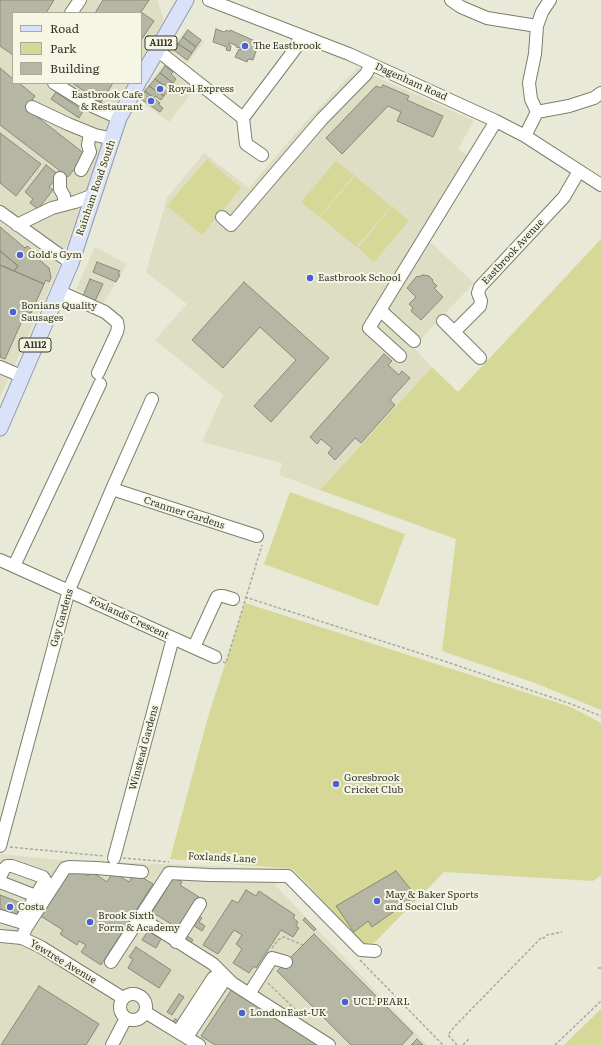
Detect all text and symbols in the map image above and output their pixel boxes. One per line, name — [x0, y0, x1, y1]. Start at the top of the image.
legend — [12, 12, 142, 84]
text: Road — [50, 19, 79, 37]
road number: A1112 — [145, 36, 177, 50]
text: Park — [50, 39, 76, 57]
place label: The Eastbrook — [253, 40, 321, 52]
marker: The Eastbrook — [240, 41, 250, 51]
text: Building — [50, 59, 99, 77]
street label: Dagenham Road — [373, 61, 449, 103]
place label: Royal Express — [168, 83, 234, 95]
marker: Royal Express — [155, 84, 165, 94]
place label: Eastbrook Cafe & Restaurant — [71, 89, 143, 112]
marker: Eastbrook Cafe & Restaurant — [146, 96, 156, 106]
street label: Rainham Road South — [74, 138, 118, 238]
street label: Eastbrook Avenue — [479, 217, 547, 287]
place label: Gold's Gym — [28, 249, 82, 261]
marker: Gold's Gym — [15, 250, 25, 260]
place label: Eastbrook School — [318, 272, 401, 284]
marker: Eastbrook School — [305, 273, 315, 283]
place label: Bonians Quality Sausages — [21, 300, 97, 324]
marker: Bonians Quality Sausages — [8, 307, 18, 317]
road number: A1112 — [19, 338, 51, 352]
street label: Cranmer Gardens — [142, 494, 226, 532]
street label: Gay Gardens — [48, 588, 76, 648]
street label: Foxlands Crescent — [87, 594, 171, 642]
street label: Winstead Gardens — [127, 704, 161, 792]
place label: Goresbrook Cricket Club — [344, 772, 403, 796]
marker: Goresbrook Cricket Club — [331, 779, 341, 789]
street label: Foxlands Lane — [188, 850, 256, 866]
place label: May & Baker Sports and Social Club — [385, 889, 478, 912]
marker: May & Baker Sports and Social Club — [372, 896, 382, 906]
place label: Costa — [18, 901, 44, 913]
marker: Costa — [5, 902, 15, 912]
place label: Brook Sixth Form & Academy — [98, 910, 180, 934]
marker: Brook Sixth Form & Academy — [85, 917, 95, 927]
street label: Yewtree Avenue — [27, 937, 99, 987]
place label: UCL PEARL — [353, 996, 410, 1008]
marker: UCL PEARL — [340, 997, 350, 1007]
place label: LondonEast-UK — [250, 1007, 326, 1019]
marker: LondonEast-UK — [237, 1008, 247, 1018]

